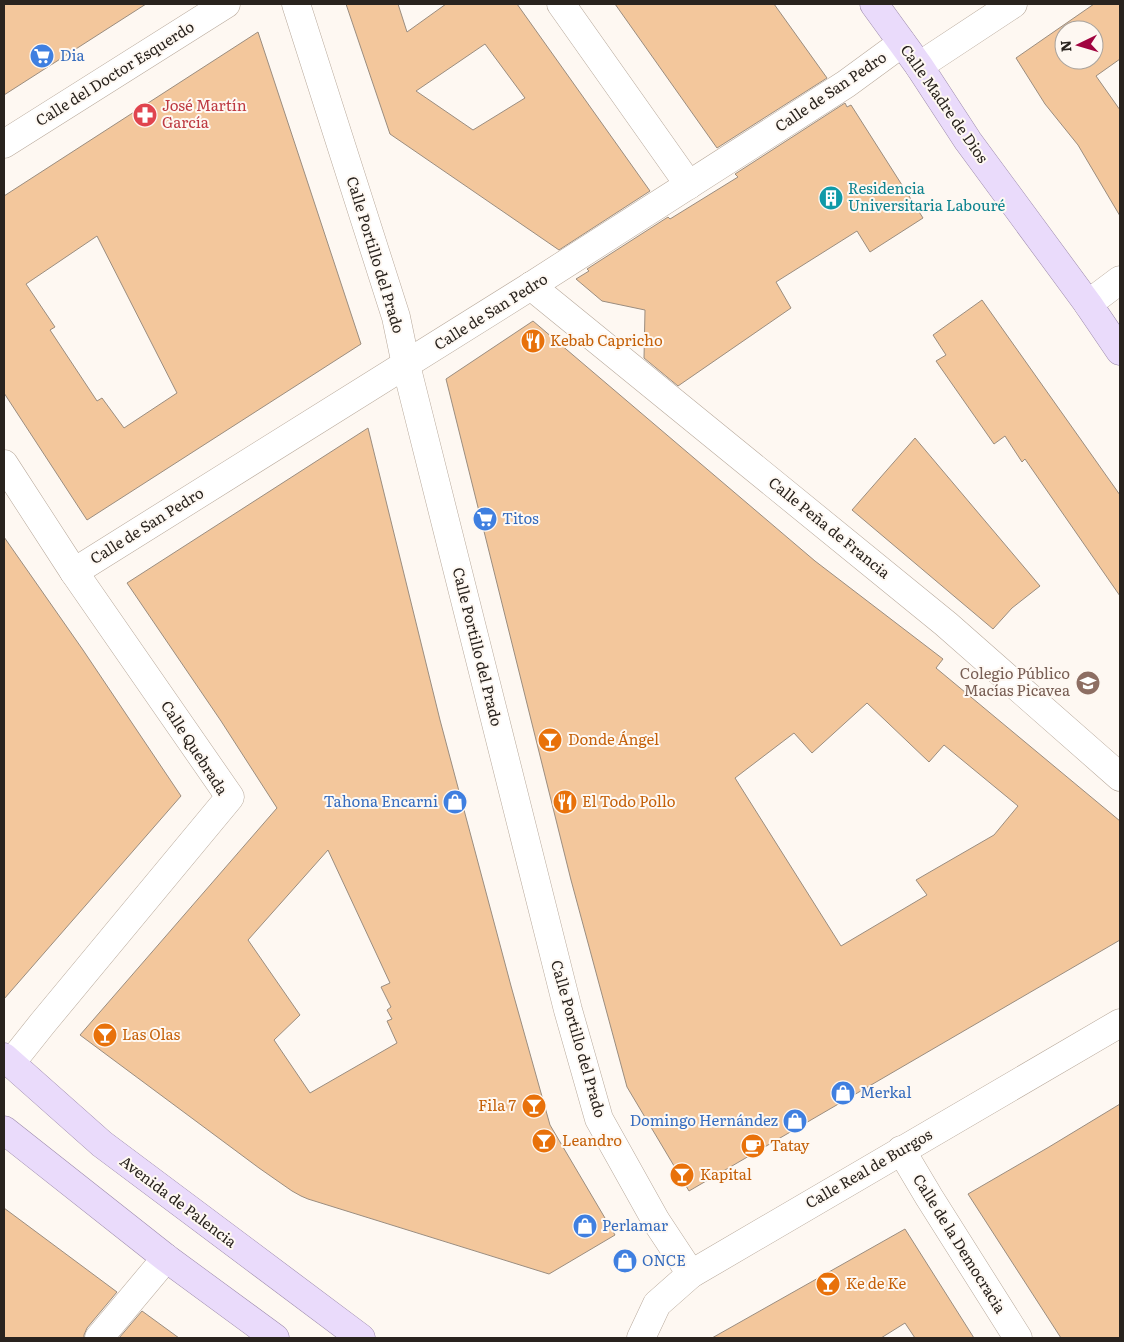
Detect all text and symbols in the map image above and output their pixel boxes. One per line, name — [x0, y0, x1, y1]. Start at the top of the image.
street label: Calle del Doctor Esquerdo — [30, 14, 198, 131]
north arrow — [1054, 20, 1104, 70]
street label: Calle Madre de Dios — [896, 39, 995, 167]
text: N — [1055, 39, 1076, 53]
supermarket icon: Dia — [29, 43, 55, 69]
place label: Dia — [60, 43, 85, 66]
street label: Calle de San Pedro — [770, 45, 891, 137]
place label: José Martín García — [162, 93, 247, 133]
pharmacy icon: José Martín García — [132, 102, 158, 128]
street label: Calle Portillo del Prado — [342, 173, 411, 336]
place label: Residencia Universitaria Labouré — [848, 176, 1005, 216]
building icon: Residencia Universitaria Labouré — [818, 185, 844, 211]
street label: Calle de San Pedro — [429, 266, 552, 355]
restaurant icon: Kebab Capricho — [520, 328, 546, 354]
place label: Kebab Capricho — [550, 328, 663, 351]
street label: Calle Peña de Francia — [764, 470, 897, 584]
street label: Calle de San Pedro — [85, 480, 208, 569]
supermarket icon: Titos — [472, 506, 498, 532]
place label: Titos — [502, 506, 539, 529]
street label: Calle Portillo del Prado — [448, 565, 509, 729]
place label: Colegio Público Macías Picavea — [960, 661, 1071, 701]
school or university icon: Colegio Público Macías Picavea — [1075, 670, 1101, 696]
street label: Calle Quebrada — [156, 695, 235, 800]
bar icon: Donde Ángel — [537, 727, 563, 753]
place label: Donde Ángel — [568, 727, 659, 750]
place label: Tahona Encarni — [324, 789, 438, 812]
shop icon: Tahona Encarni — [442, 789, 468, 815]
restaurant icon: El Todo Pollo — [552, 789, 578, 815]
place label: El Todo Pollo — [582, 789, 676, 812]
street label: Calle Portillo del Prado — [546, 957, 613, 1120]
bar icon: Las Olas — [92, 1022, 118, 1048]
place label: Las Olas — [122, 1022, 180, 1045]
shop icon: Merkal — [830, 1080, 856, 1106]
place label: Merkal — [860, 1080, 911, 1103]
place label: Fila 7 — [478, 1093, 516, 1116]
bar icon: Fila 7 — [521, 1093, 547, 1119]
place label: Domingo Hernández — [630, 1108, 778, 1131]
shop icon: Domingo Hernández — [782, 1108, 808, 1134]
street label: Calle Real de Burgos — [801, 1122, 936, 1213]
bar icon: Leandro — [531, 1128, 557, 1154]
place label: Leandro — [562, 1128, 622, 1151]
cafe icon: Tatay — [740, 1133, 766, 1159]
place label: Tatay — [770, 1133, 810, 1156]
street label: Avenida de Palencia — [116, 1149, 243, 1253]
bar icon: Kapital — [669, 1162, 695, 1188]
place label: Kapital — [700, 1162, 752, 1185]
street label: Calle de la Democracia — [908, 1169, 1013, 1318]
shop icon: Perlamar — [572, 1213, 598, 1239]
place label: Perlamar — [602, 1213, 668, 1236]
shop icon: ONCE — [612, 1248, 638, 1274]
place label: ONCE — [642, 1248, 686, 1271]
bar icon: Ke de Ke — [815, 1271, 841, 1297]
place label: Ke de Ke — [846, 1271, 907, 1294]

